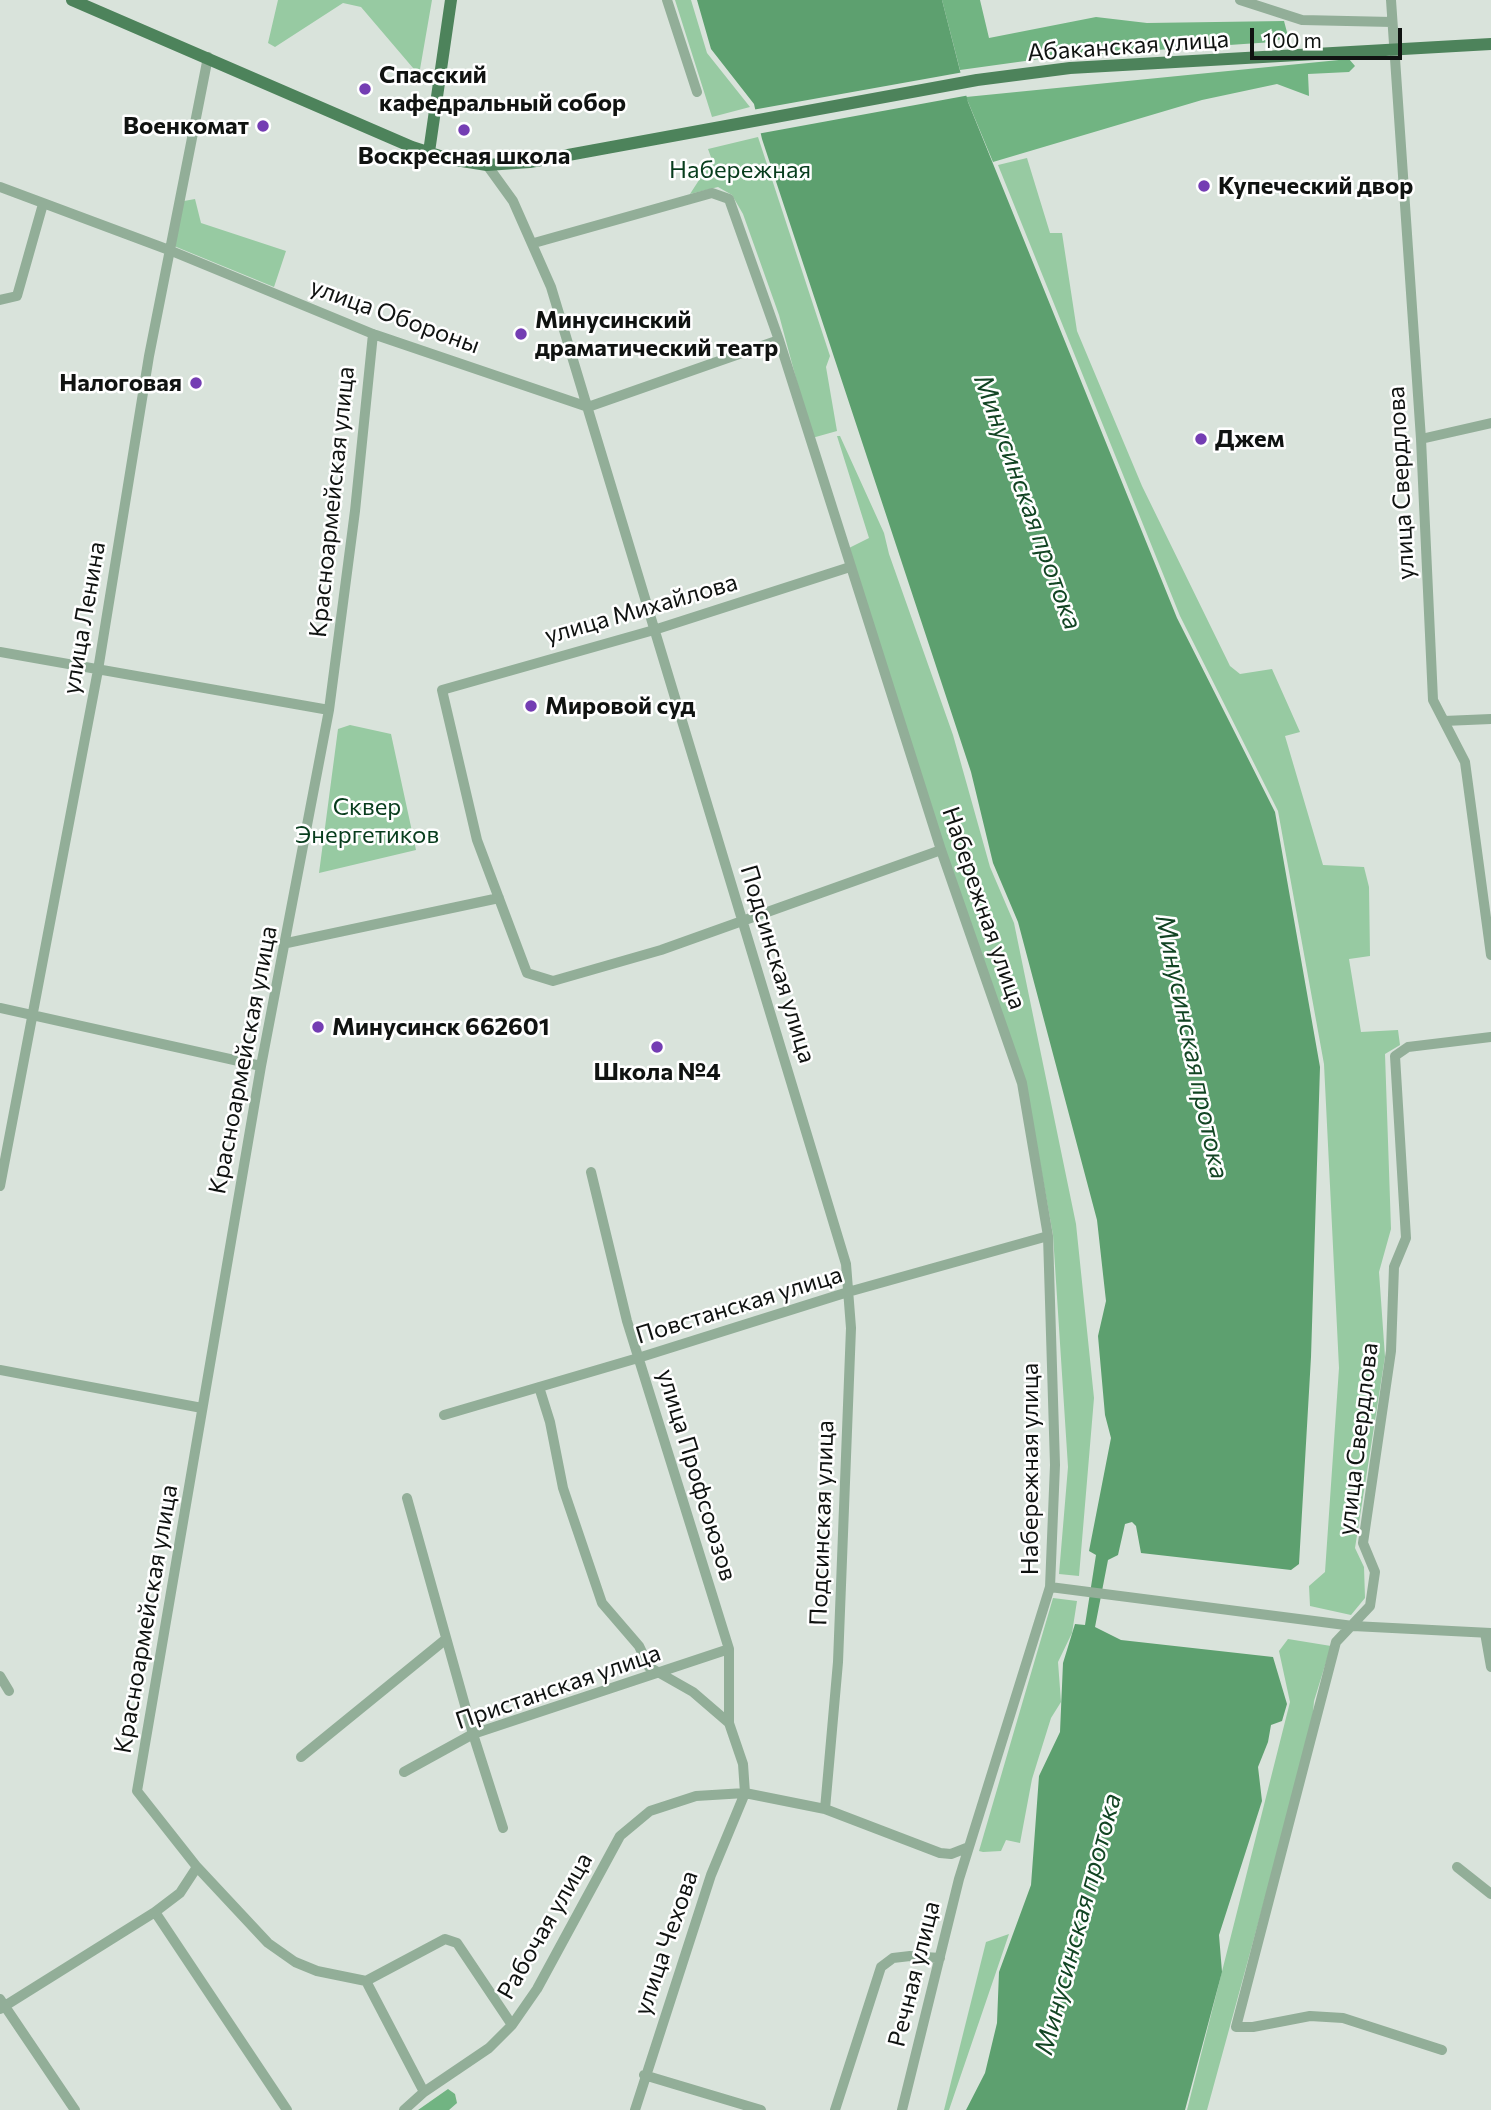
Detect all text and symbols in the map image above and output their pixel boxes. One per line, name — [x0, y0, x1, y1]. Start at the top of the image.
scale bar — [1253, 14, 1405, 58]
street label: Абаканская улица — [1026, 25, 1230, 67]
text: 100 m — [1263, 27, 1322, 52]
place label: Спасский кафедральный собор — [379, 61, 626, 117]
marker: Спасский кафедральный собор — [357, 81, 373, 97]
place label: Военкомат — [123, 112, 249, 140]
marker: Военкомат — [255, 118, 271, 134]
marker: Воскресная школа — [456, 122, 472, 138]
place label: Воскресная школа — [358, 142, 570, 170]
park label: Набережная — [669, 156, 811, 184]
place label: Купеческий двор — [1218, 172, 1413, 200]
marker: Купеческий двор — [1196, 178, 1212, 194]
street label: улица Обороны — [306, 272, 484, 360]
place label: Минусинский драматический театр — [535, 306, 778, 362]
marker: Минусинский драматический театр — [513, 326, 529, 342]
street label: Красноармейская улица — [303, 365, 361, 639]
place label: Налоговая — [59, 369, 182, 397]
water label: Минусинская протока — [967, 370, 1089, 634]
marker: Налоговая — [188, 375, 204, 391]
street label: улица Свердлова — [1382, 385, 1420, 581]
place label: Джем — [1215, 425, 1285, 453]
marker: Джем — [1193, 431, 1209, 447]
street label: улица Ленина — [56, 539, 112, 697]
street label: улица Михайлова — [541, 568, 741, 650]
place label: Мировой суд — [545, 692, 695, 720]
marker: Мировой суд — [523, 698, 539, 714]
park label: Сквер Энергетиков — [295, 793, 439, 849]
street label: Набережная улица — [936, 803, 1032, 1013]
street label: Подсинская улица — [734, 862, 822, 1066]
water label: Минусинская протока — [1149, 912, 1235, 1182]
street label: Красноармейская улица — [203, 924, 283, 1196]
place label: Минусинск 662601 — [332, 1013, 550, 1041]
marker: Минусинск 662601 — [310, 1019, 326, 1035]
marker: Школа №4 — [649, 1039, 665, 1055]
place label: Школа №4 — [593, 1058, 721, 1086]
street label: Повстанская улица — [632, 1260, 846, 1350]
street label: улица Свердлова — [1332, 1341, 1384, 1537]
street label: Набережная улица — [1016, 1363, 1044, 1575]
street label: улица Профсоюзов — [651, 1366, 743, 1584]
street label: Подсинская улица — [804, 1420, 840, 1626]
street label: Красноармейская улица — [108, 1482, 184, 1756]
street label: Пристанская улица — [452, 1638, 664, 1736]
water label: Минусинская протока — [1028, 1790, 1128, 2058]
street label: Рабочая улица — [491, 1848, 599, 2004]
street label: улица Чехова — [628, 1867, 704, 2019]
street label: Речная улица — [882, 1898, 946, 2050]

